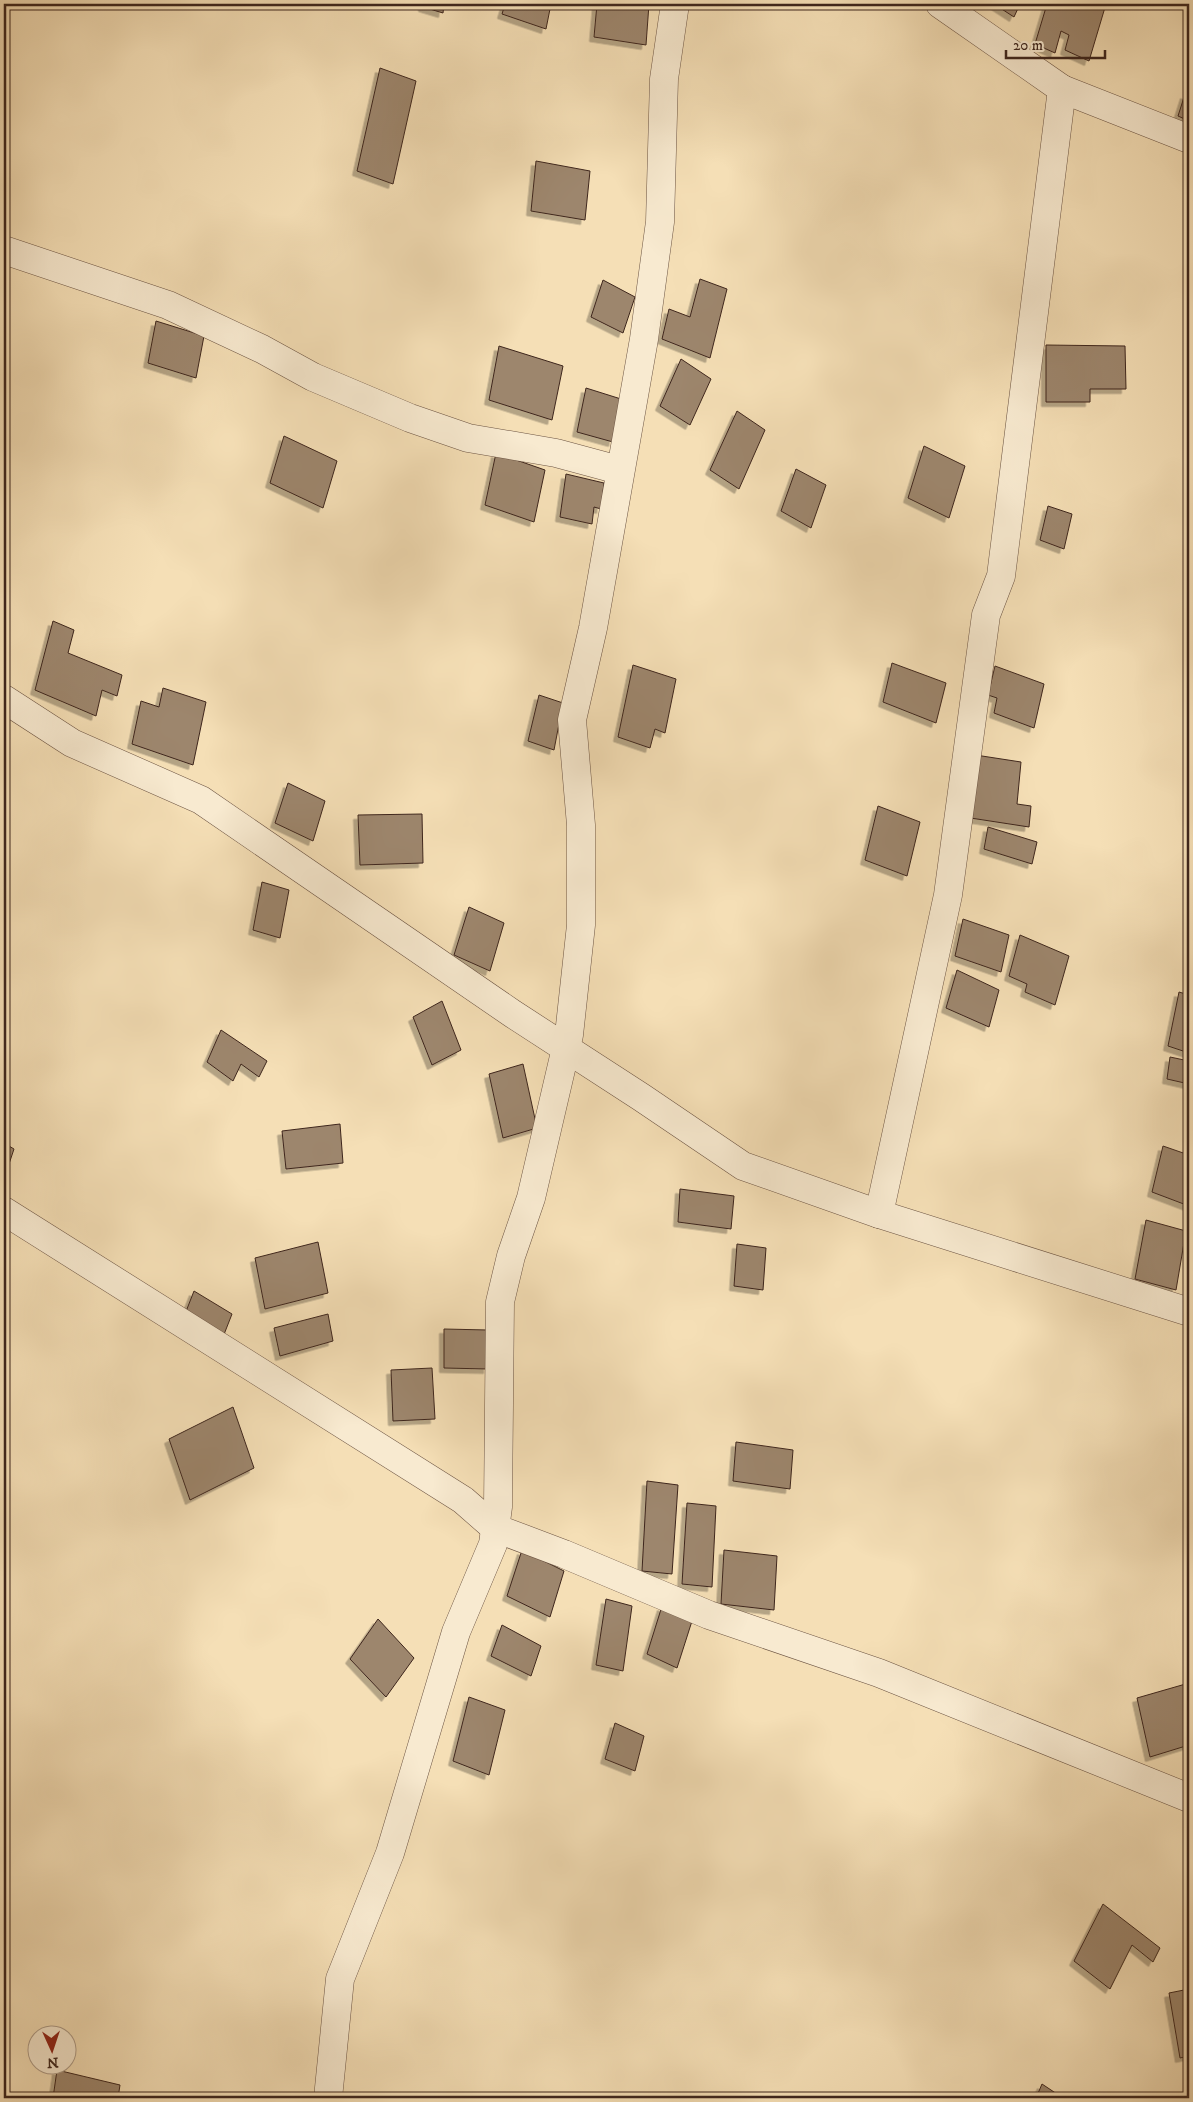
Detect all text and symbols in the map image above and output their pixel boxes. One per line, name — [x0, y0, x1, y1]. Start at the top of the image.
scale bar — [1006, 28, 1104, 60]
text: 20 m — [1013, 36, 1043, 55]
north arrow — [28, 2024, 78, 2074]
text: N — [46, 2053, 59, 2071]

